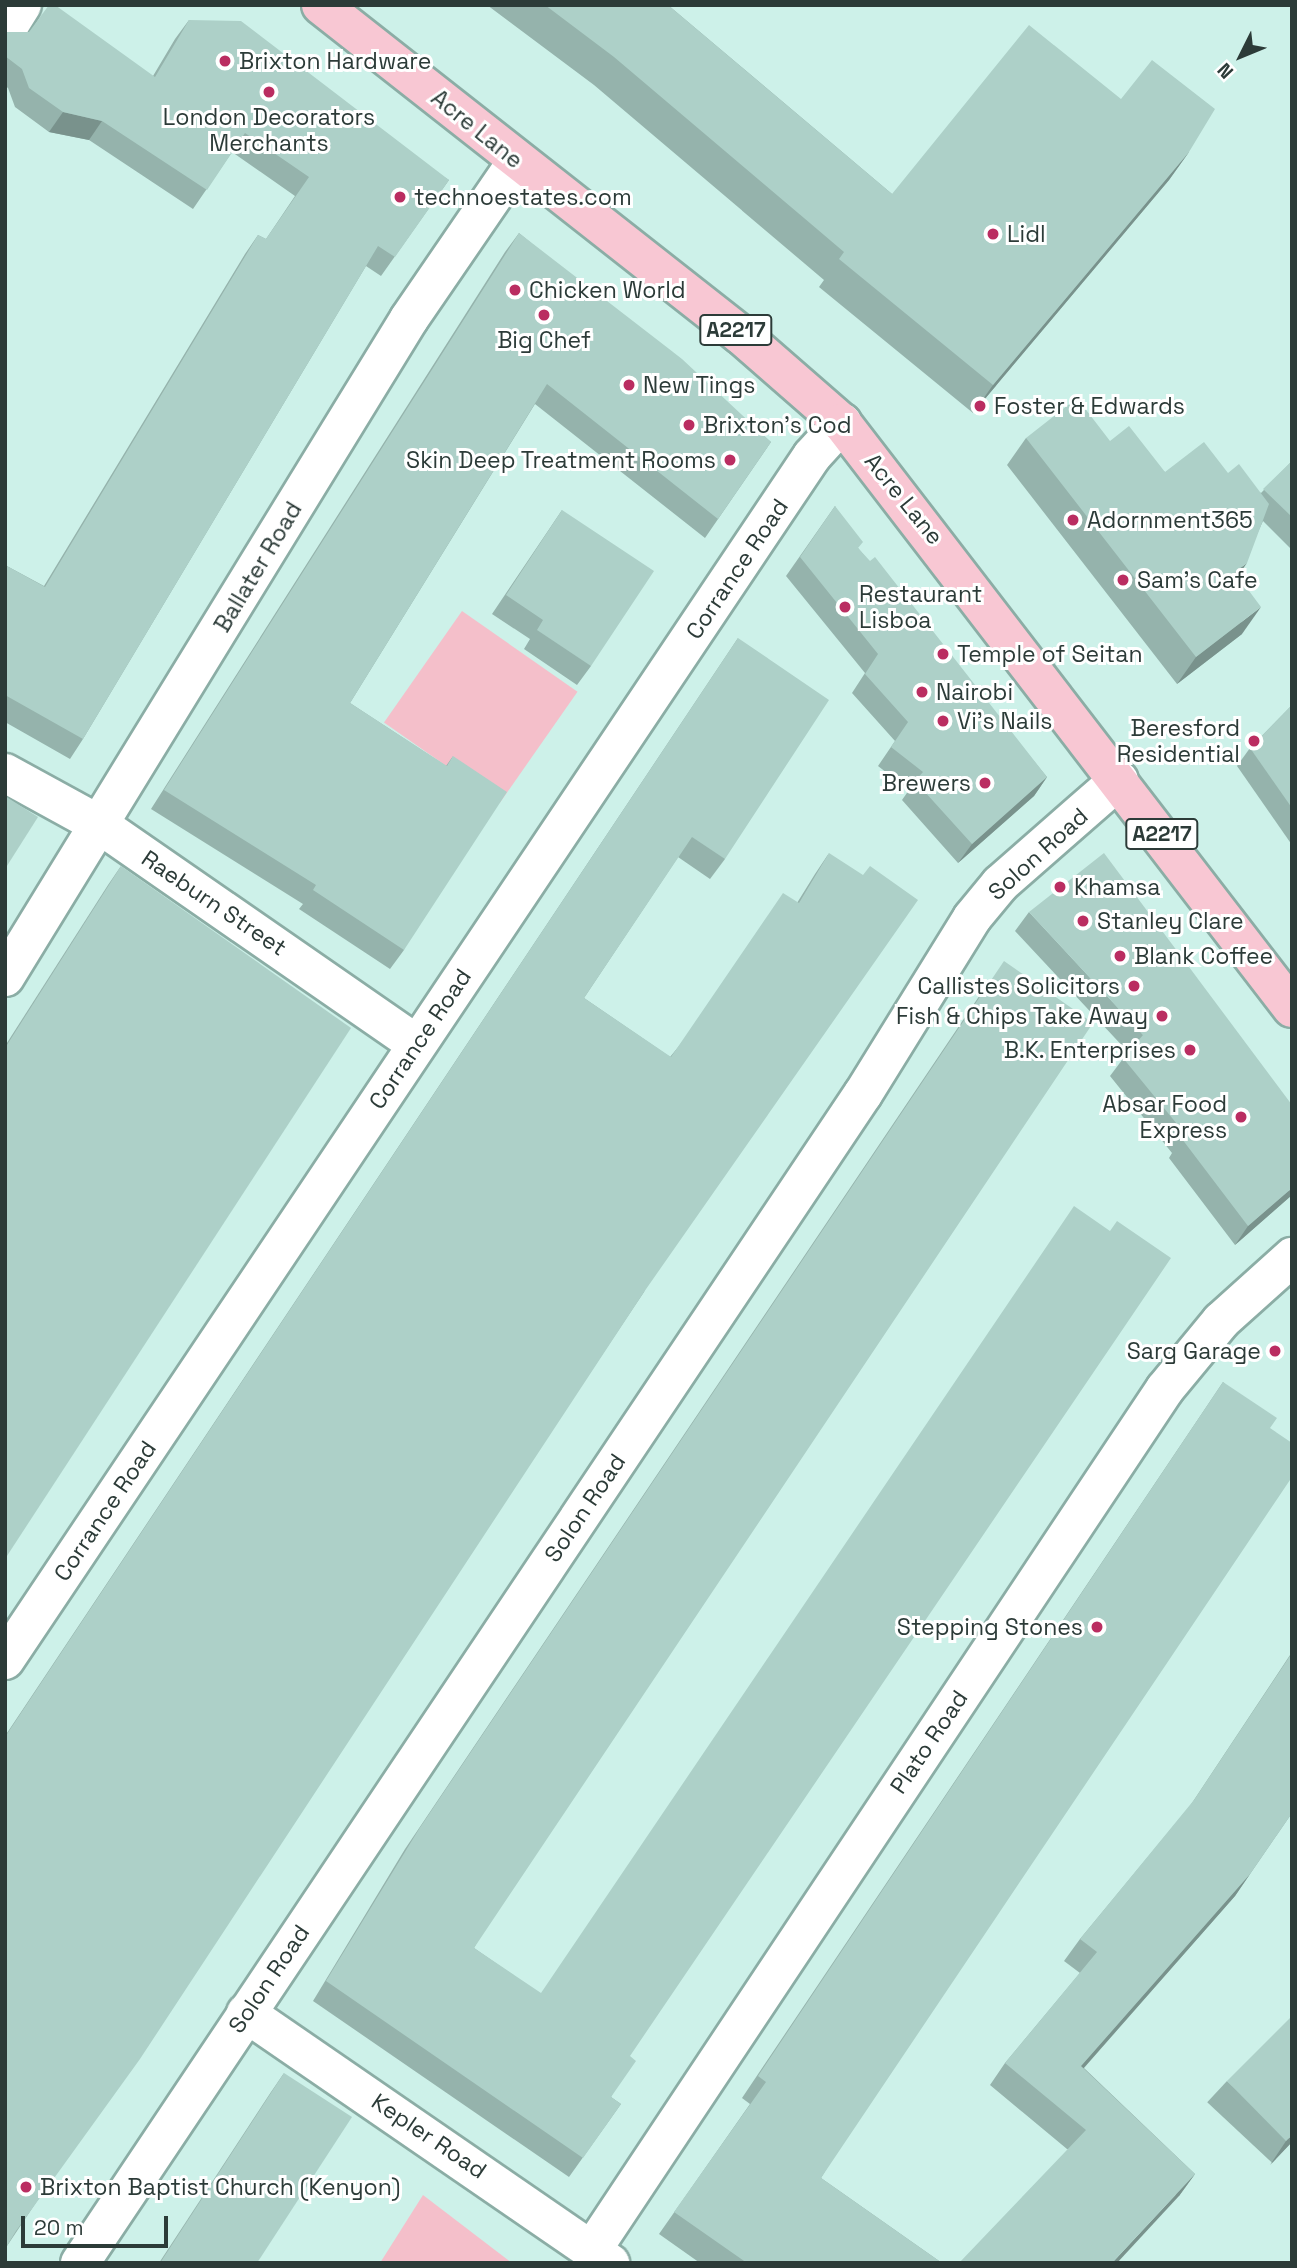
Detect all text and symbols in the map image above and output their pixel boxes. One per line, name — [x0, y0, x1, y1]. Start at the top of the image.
north arrow — [1206, 21, 1276, 91]
place label: Brixton Hardware — [239, 47, 431, 75]
marker: Brixton Hardware — [217, 53, 233, 69]
text: N — [1212, 57, 1239, 84]
marker: London Decorators Merchants — [261, 84, 277, 100]
street label: Acre Lane — [426, 84, 528, 174]
place label: London Decorators Merchants — [163, 103, 375, 157]
place label: technoestates.com — [414, 183, 632, 211]
marker: technoestates.com — [392, 189, 408, 205]
place label: Lidl — [1007, 220, 1046, 248]
marker: Lidl — [985, 226, 1001, 242]
place label: Chicken World — [529, 276, 686, 304]
marker: Chicken World — [507, 282, 523, 298]
marker: Big Chef — [536, 307, 552, 323]
road number: A2217 — [699, 312, 773, 348]
place label: Big Chef — [497, 326, 591, 354]
place label: New Tings — [643, 371, 756, 399]
marker: New Tings — [621, 377, 637, 393]
place label: Foster & Edwards — [994, 392, 1185, 420]
marker: Foster & Edwards — [972, 398, 988, 414]
place label: Brixton's Cod — [703, 411, 851, 439]
marker: Brixton's Cod — [681, 417, 697, 433]
place label: Skin Deep Treatment Rooms — [405, 446, 716, 474]
street label: Acre Lane — [859, 448, 949, 550]
marker: Skin Deep Treatment Rooms — [722, 452, 738, 468]
street label: Corrance Road — [680, 494, 794, 644]
street label: Ballater Road — [208, 497, 308, 637]
place label: Adornment365 — [1087, 506, 1253, 534]
marker: Adornment365 — [1065, 512, 1081, 528]
place label: Sam's Cafe — [1137, 566, 1258, 594]
marker: Sam's Cafe — [1115, 572, 1131, 588]
place label: Restaurant Lisboa — [859, 580, 982, 634]
marker: Restaurant Lisboa — [837, 599, 853, 615]
place label: Temple of Seitan — [957, 640, 1143, 668]
marker: Temple of Seitan — [935, 646, 951, 662]
place label: Nairobi — [936, 678, 1013, 706]
marker: Nairobi — [914, 684, 930, 700]
place label: Vi's Nails — [957, 707, 1052, 735]
marker: Vi's Nails — [935, 713, 951, 729]
place label: Beresford Residential — [1117, 714, 1240, 768]
marker: Beresford Residential — [1246, 733, 1262, 749]
place label: Brewers — [882, 769, 971, 797]
marker: Brewers — [977, 775, 993, 791]
street label: Solon Road — [982, 802, 1094, 906]
road number: A2217 — [1125, 816, 1199, 852]
street label: Raeburn Street — [136, 844, 292, 962]
place label: Khamsa — [1074, 873, 1160, 901]
marker: Khamsa — [1052, 879, 1068, 895]
place label: Stanley Clare — [1097, 907, 1244, 935]
marker: Stanley Clare — [1075, 913, 1091, 929]
place label: Blank Coffee — [1134, 942, 1273, 970]
marker: Blank Coffee — [1112, 948, 1128, 964]
street label: Corrance Road — [363, 964, 477, 1114]
place label: Callistes Solicitors — [918, 972, 1120, 1000]
marker: Callistes Solicitors — [1126, 978, 1142, 994]
place label: Fish & Chips Take Away — [895, 1002, 1148, 1030]
marker: Fish & Chips Take Away — [1154, 1008, 1170, 1024]
place label: B.K. Enterprises — [1003, 1036, 1176, 1064]
marker: B.K. Enterprises — [1182, 1042, 1198, 1058]
place label: Absar Food Express — [1102, 1090, 1227, 1144]
marker: Absar Food Express — [1233, 1109, 1249, 1125]
place label: Sarg Garage — [1127, 1337, 1261, 1365]
marker: Sarg Garage — [1267, 1343, 1283, 1359]
street label: Corrance Road — [48, 1436, 162, 1586]
street label: Solon Road — [539, 1449, 631, 1567]
place label: Stepping Stones — [897, 1613, 1083, 1641]
marker: Stepping Stones — [1089, 1619, 1105, 1635]
street label: Plato Road — [884, 1685, 974, 1799]
street label: Solon Road — [223, 1920, 315, 2038]
street label: Kepler Road — [366, 2088, 492, 2184]
place label: Brixton Baptist Church (Kenyon) — [40, 2173, 400, 2201]
marker: Brixton Baptist Church (Kenyon) — [18, 2179, 34, 2195]
scale bar — [24, 2202, 172, 2246]
text: 20 m — [34, 2214, 84, 2241]

